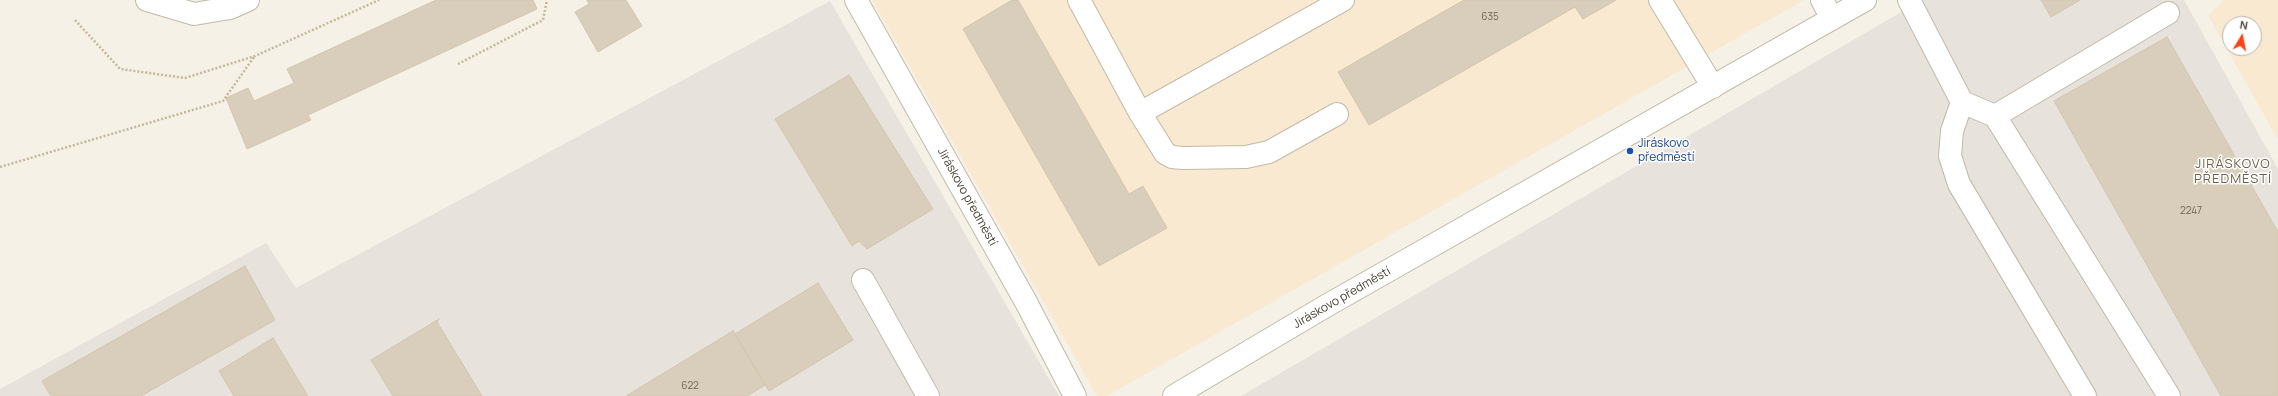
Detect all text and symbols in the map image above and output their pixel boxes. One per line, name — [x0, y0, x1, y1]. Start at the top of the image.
house number: 635 — [1481, 11, 1499, 23]
north arrow — [2222, 16, 2262, 56]
text: N — [2239, 17, 2249, 33]
place label: Jiráskovo předměstí — [1638, 137, 1695, 165]
street label: Jiráskovo předměstí — [934, 145, 1000, 249]
marker: Jiráskovo předměstí — [1625, 146, 1635, 156]
district label: JIRÁSKOVO PŘEDMĚSTÍ — [2194, 156, 2272, 187]
house number: 2247 — [2180, 205, 2202, 217]
street label: Jiráskovo předměstí — [1291, 264, 1393, 332]
house number: 622 — [681, 380, 699, 392]

